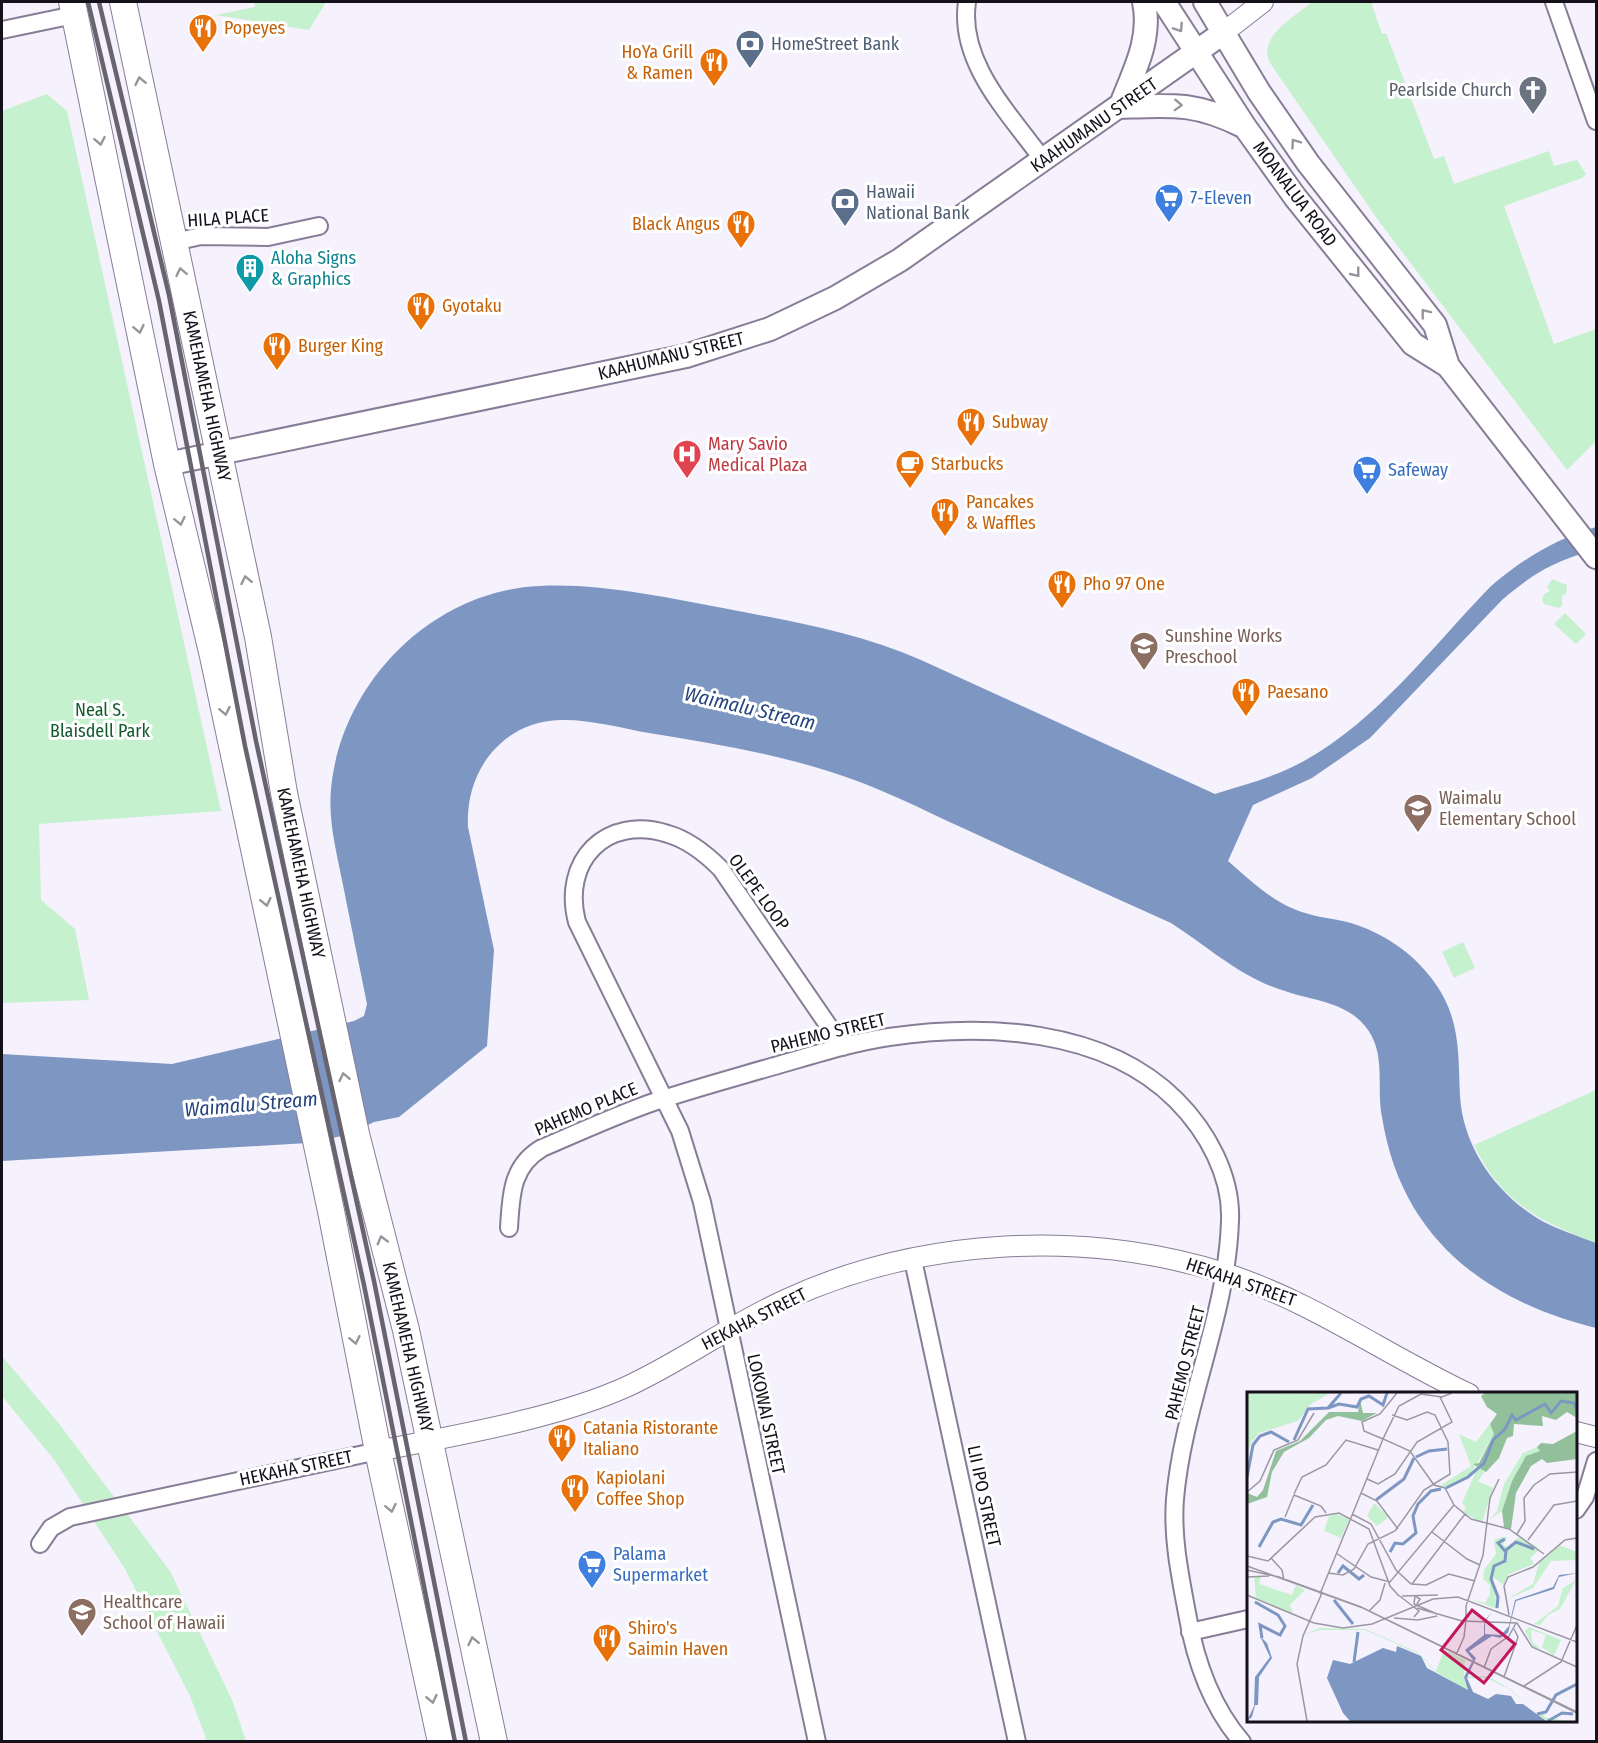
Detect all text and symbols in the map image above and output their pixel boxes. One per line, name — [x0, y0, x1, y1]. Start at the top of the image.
restaurant icon: Popeyes — [187, 12, 219, 54]
place label: Popeyes — [224, 17, 286, 39]
one-way arrow — [1172, 21, 1183, 32]
bank icon: HomeStreet Bank — [734, 28, 766, 70]
place label: HomeStreet Bank — [771, 33, 900, 55]
place label: HoYa Grill & Ramen — [621, 41, 693, 84]
restaurant icon: HoYa Grill & Ramen — [698, 46, 730, 88]
street label: KAAHUMANU STREET — [1026, 73, 1162, 177]
church icon: Pearlside Church — [1517, 74, 1549, 116]
one-way arrow — [134, 77, 147, 87]
place label: Pearlside Church — [1389, 79, 1512, 101]
one-way arrow — [1173, 99, 1182, 111]
one-way arrow — [93, 136, 106, 146]
street label: MOANALUA ROAD — [1248, 137, 1342, 251]
one-way arrow — [1291, 139, 1302, 150]
place label: Hawaii National Bank — [866, 181, 970, 224]
supermarket icon: 7-Eleven — [1153, 182, 1185, 224]
bank icon: Hawaii National Bank — [829, 186, 861, 228]
place label: 7-Eleven — [1190, 187, 1252, 209]
street label: HILA PLACE — [187, 204, 269, 232]
restaurant icon: Black Angus — [725, 208, 757, 250]
place label: Black Angus — [632, 213, 720, 235]
place label: Aloha Signs & Graphics — [271, 247, 357, 290]
building icon: Aloha Signs & Graphics — [234, 252, 266, 294]
one-way arrow — [175, 267, 188, 277]
one-way arrow — [1349, 267, 1360, 278]
restaurant icon: Gyotaku — [405, 290, 437, 332]
place label: Gyotaku — [442, 295, 502, 317]
street label: KAMEHAMEHA HIGHWAY — [178, 308, 236, 484]
one-way arrow — [1421, 309, 1432, 320]
one-way arrow — [132, 323, 145, 333]
street label: KAAHUMANU STREET — [596, 327, 747, 385]
restaurant icon: Burger King — [261, 330, 293, 372]
place label: Burger King — [298, 335, 383, 357]
restaurant icon: Subway — [955, 406, 987, 448]
place label: Subway — [992, 411, 1048, 433]
place label: Mary Savio Medical Plaza — [708, 433, 808, 476]
hospital icon: Mary Savio Medical Plaza — [671, 438, 703, 480]
cafe icon: Starbucks — [894, 448, 926, 490]
place label: Starbucks — [931, 453, 1004, 475]
supermarket icon: Safeway — [1351, 454, 1383, 496]
place label: Safeway — [1388, 459, 1448, 481]
place label: Pancakes & Waffles — [966, 491, 1036, 534]
restaurant icon: Pancakes & Waffles — [929, 496, 961, 538]
one-way arrow — [173, 516, 186, 526]
restaurant icon: Pho 97 One — [1046, 568, 1078, 610]
place label: Pho 97 One — [1083, 573, 1165, 595]
one-way arrow — [240, 575, 253, 585]
place label: Sunshine Works Preschool — [1165, 625, 1282, 668]
school or university icon: Sunshine Works Preschool — [1128, 630, 1160, 672]
restaurant icon: Paesano — [1230, 676, 1262, 718]
water label: Waimalu Stream — [682, 681, 818, 735]
place label: Paesano — [1267, 681, 1329, 703]
park label: Neal S. Blaisdell Park — [50, 699, 151, 742]
one-way arrow — [218, 706, 231, 716]
street label: KAMEHAMEHA HIGHWAY — [272, 785, 330, 961]
place label: Waimalu Elementary School — [1439, 787, 1576, 830]
school or university icon: Waimalu Elementary School — [1402, 792, 1434, 834]
street label: OLEPE LOOP — [724, 850, 794, 934]
one-way arrow — [258, 897, 271, 907]
street label: PAHEMO STREET — [768, 1008, 888, 1058]
one-way arrow — [338, 1072, 351, 1082]
street label: PAHEMO PLACE — [531, 1077, 641, 1141]
water label: Waimalu Stream — [183, 1086, 319, 1122]
one-way arrow — [376, 1236, 389, 1246]
street label: HEKAHA STREET — [1183, 1253, 1300, 1311]
street label: KAMEHAMEHA HIGHWAY — [378, 1260, 438, 1434]
street label: HEKAHA STREET — [698, 1283, 811, 1355]
street label: PAHEMO STREET — [1160, 1303, 1210, 1423]
one-way arrow — [348, 1335, 361, 1345]
street label: LOKOWAI STREET — [742, 1352, 790, 1477]
inset map — [1247, 1392, 1577, 1722]
place label: Catania Ristorante Italiano — [583, 1417, 718, 1460]
restaurant icon: Catania Ristorante Italiano — [546, 1422, 578, 1464]
street label: LII IPO STREET — [963, 1443, 1006, 1549]
street label: HEKAHA STREET — [238, 1445, 355, 1491]
place label: Kapiolani Coffee Shop — [596, 1467, 685, 1510]
restaurant icon: Kapiolani Coffee Shop — [559, 1472, 591, 1514]
one-way arrow — [383, 1503, 396, 1513]
place label: Palama Supermarket — [613, 1543, 708, 1586]
supermarket icon: Palama Supermarket — [576, 1548, 608, 1590]
place label: Healthcare School of Hawaii — [103, 1591, 225, 1634]
school or university icon: Healthcare School of Hawaii — [66, 1596, 98, 1638]
place label: Shiro's Saimin Haven — [628, 1617, 728, 1660]
restaurant icon: Shiro's Saimin Haven — [591, 1622, 623, 1664]
one-way arrow — [467, 1636, 480, 1646]
one-way arrow — [425, 1694, 438, 1704]

